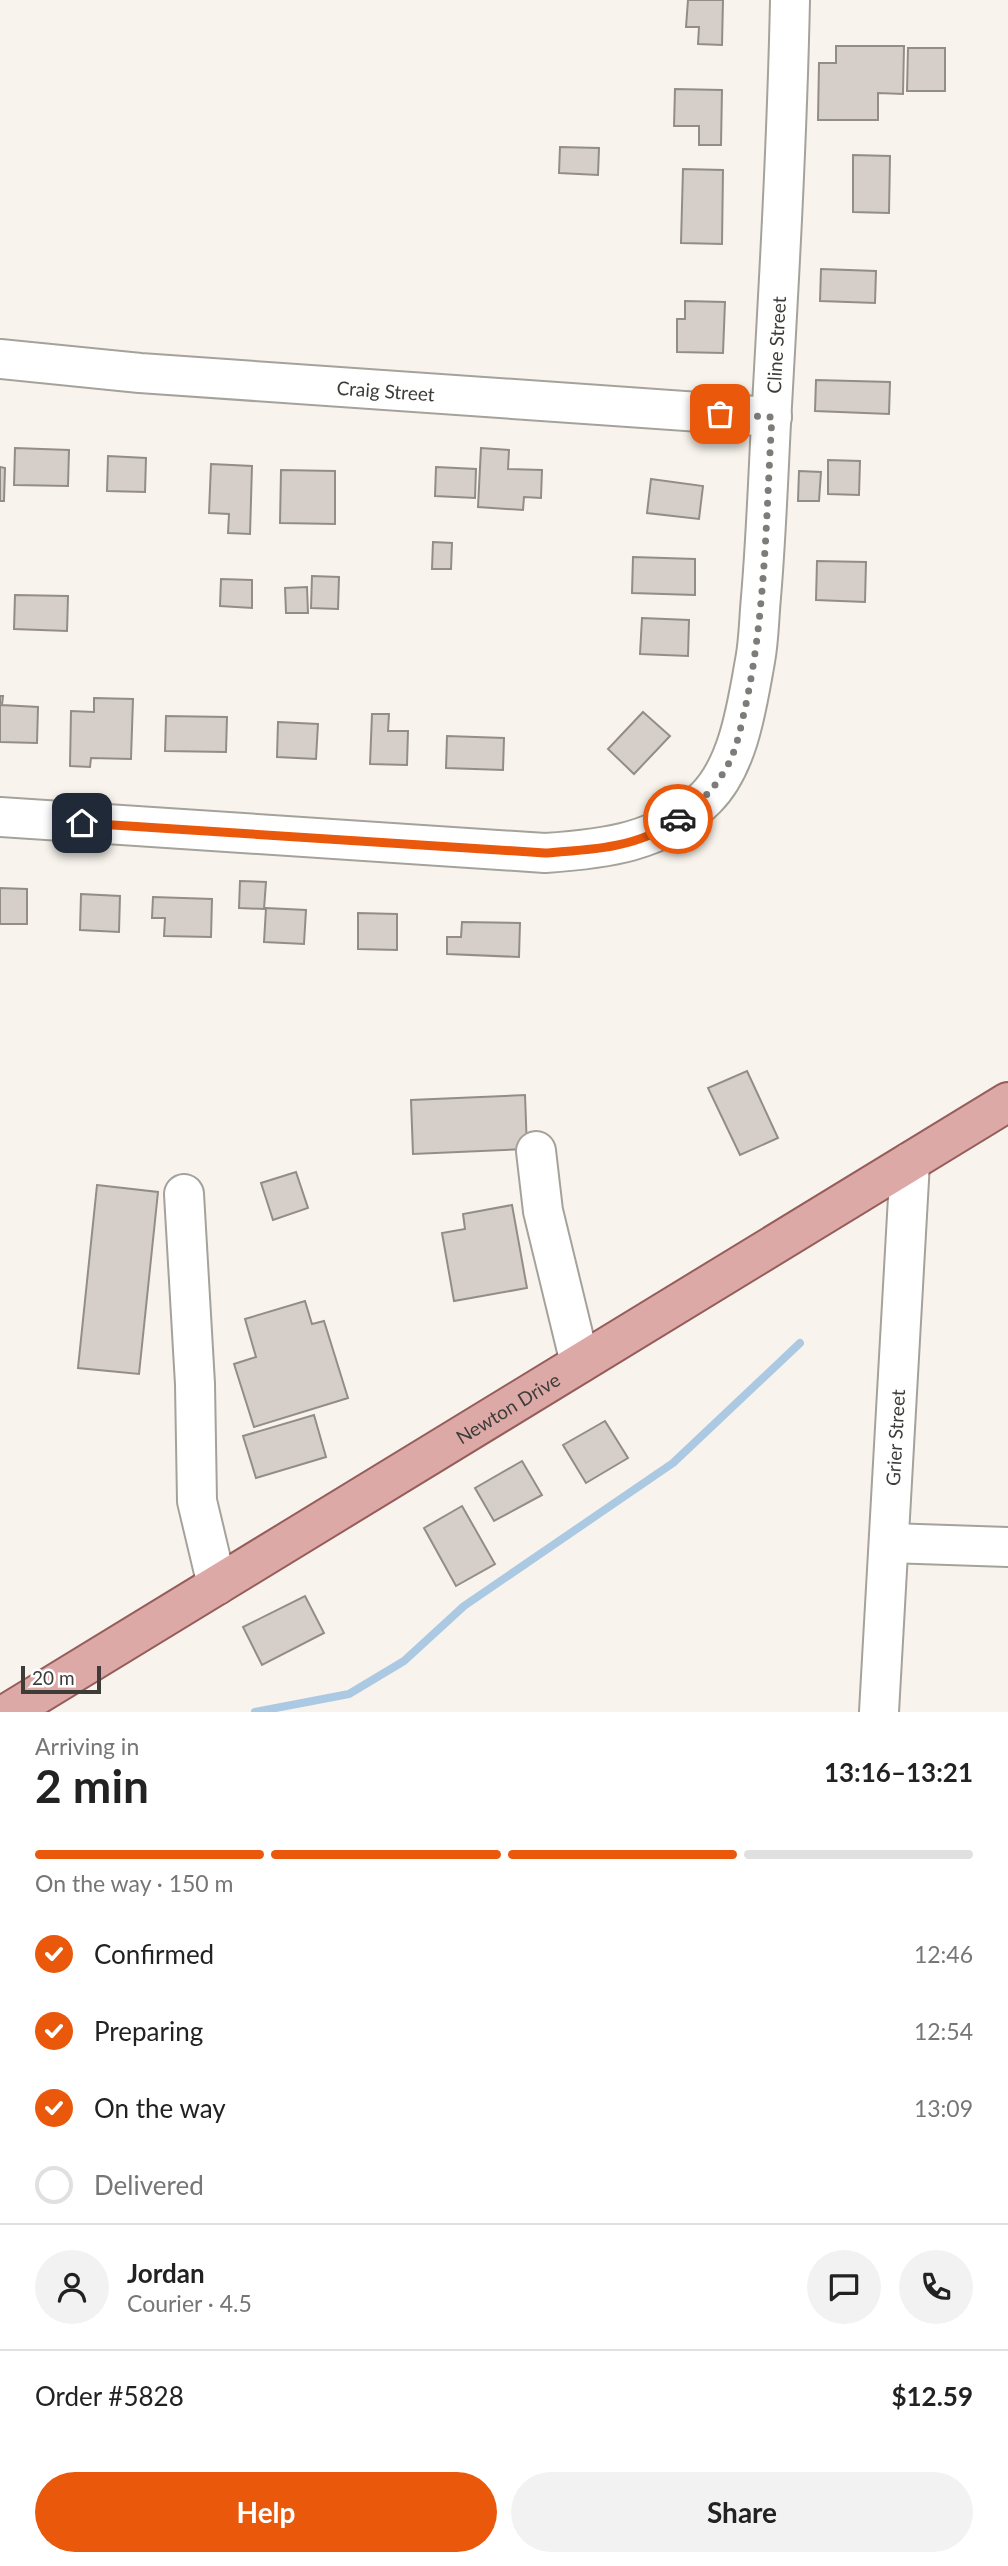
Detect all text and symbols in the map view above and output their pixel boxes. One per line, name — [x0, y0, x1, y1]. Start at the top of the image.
street label: Cline Street — [761, 296, 790, 394]
street label: Craig Street — [336, 375, 436, 405]
pin — [690, 384, 750, 444]
icon: bag — [701, 395, 739, 433]
courier — [643, 784, 713, 854]
pin — [52, 793, 112, 853]
icon: car — [659, 800, 697, 838]
icon: home — [63, 804, 101, 842]
street label: Newton Drive — [451, 1367, 564, 1448]
street label: Grier Street — [880, 1388, 909, 1486]
scale bar — [21, 1663, 102, 1695]
text: 20 m — [32, 1666, 75, 1689]
text: Arriving in — [35, 1732, 139, 1760]
text: 13:16–13:21 — [824, 1756, 973, 1788]
text: 2 min — [35, 1758, 149, 1813]
text: On the way · 150 m — [35, 1869, 234, 1897]
icon: check — [35, 1935, 73, 1973]
text: Confirmed — [94, 1938, 214, 1970]
text: 12:46 — [914, 1940, 973, 1968]
icon: check — [35, 2012, 73, 2050]
text: Preparing — [94, 2015, 203, 2047]
text: 12:54 — [914, 2017, 973, 2045]
icon: check — [35, 2089, 73, 2127]
text: On the way — [94, 2092, 226, 2124]
text: 13:09 — [914, 2094, 973, 2122]
text: Delivered — [94, 2169, 204, 2201]
button: person — [35, 2250, 109, 2324]
button: chat — [807, 2250, 881, 2324]
button: phone — [899, 2250, 973, 2324]
text: Jordan — [127, 2257, 205, 2289]
text: Courier · 4.5 — [127, 2289, 252, 2317]
text: Order #5828 — [35, 2380, 184, 2412]
text: $12.59 — [891, 2380, 973, 2412]
button: Help — [35, 2472, 497, 2552]
button: Share — [511, 2472, 973, 2552]

